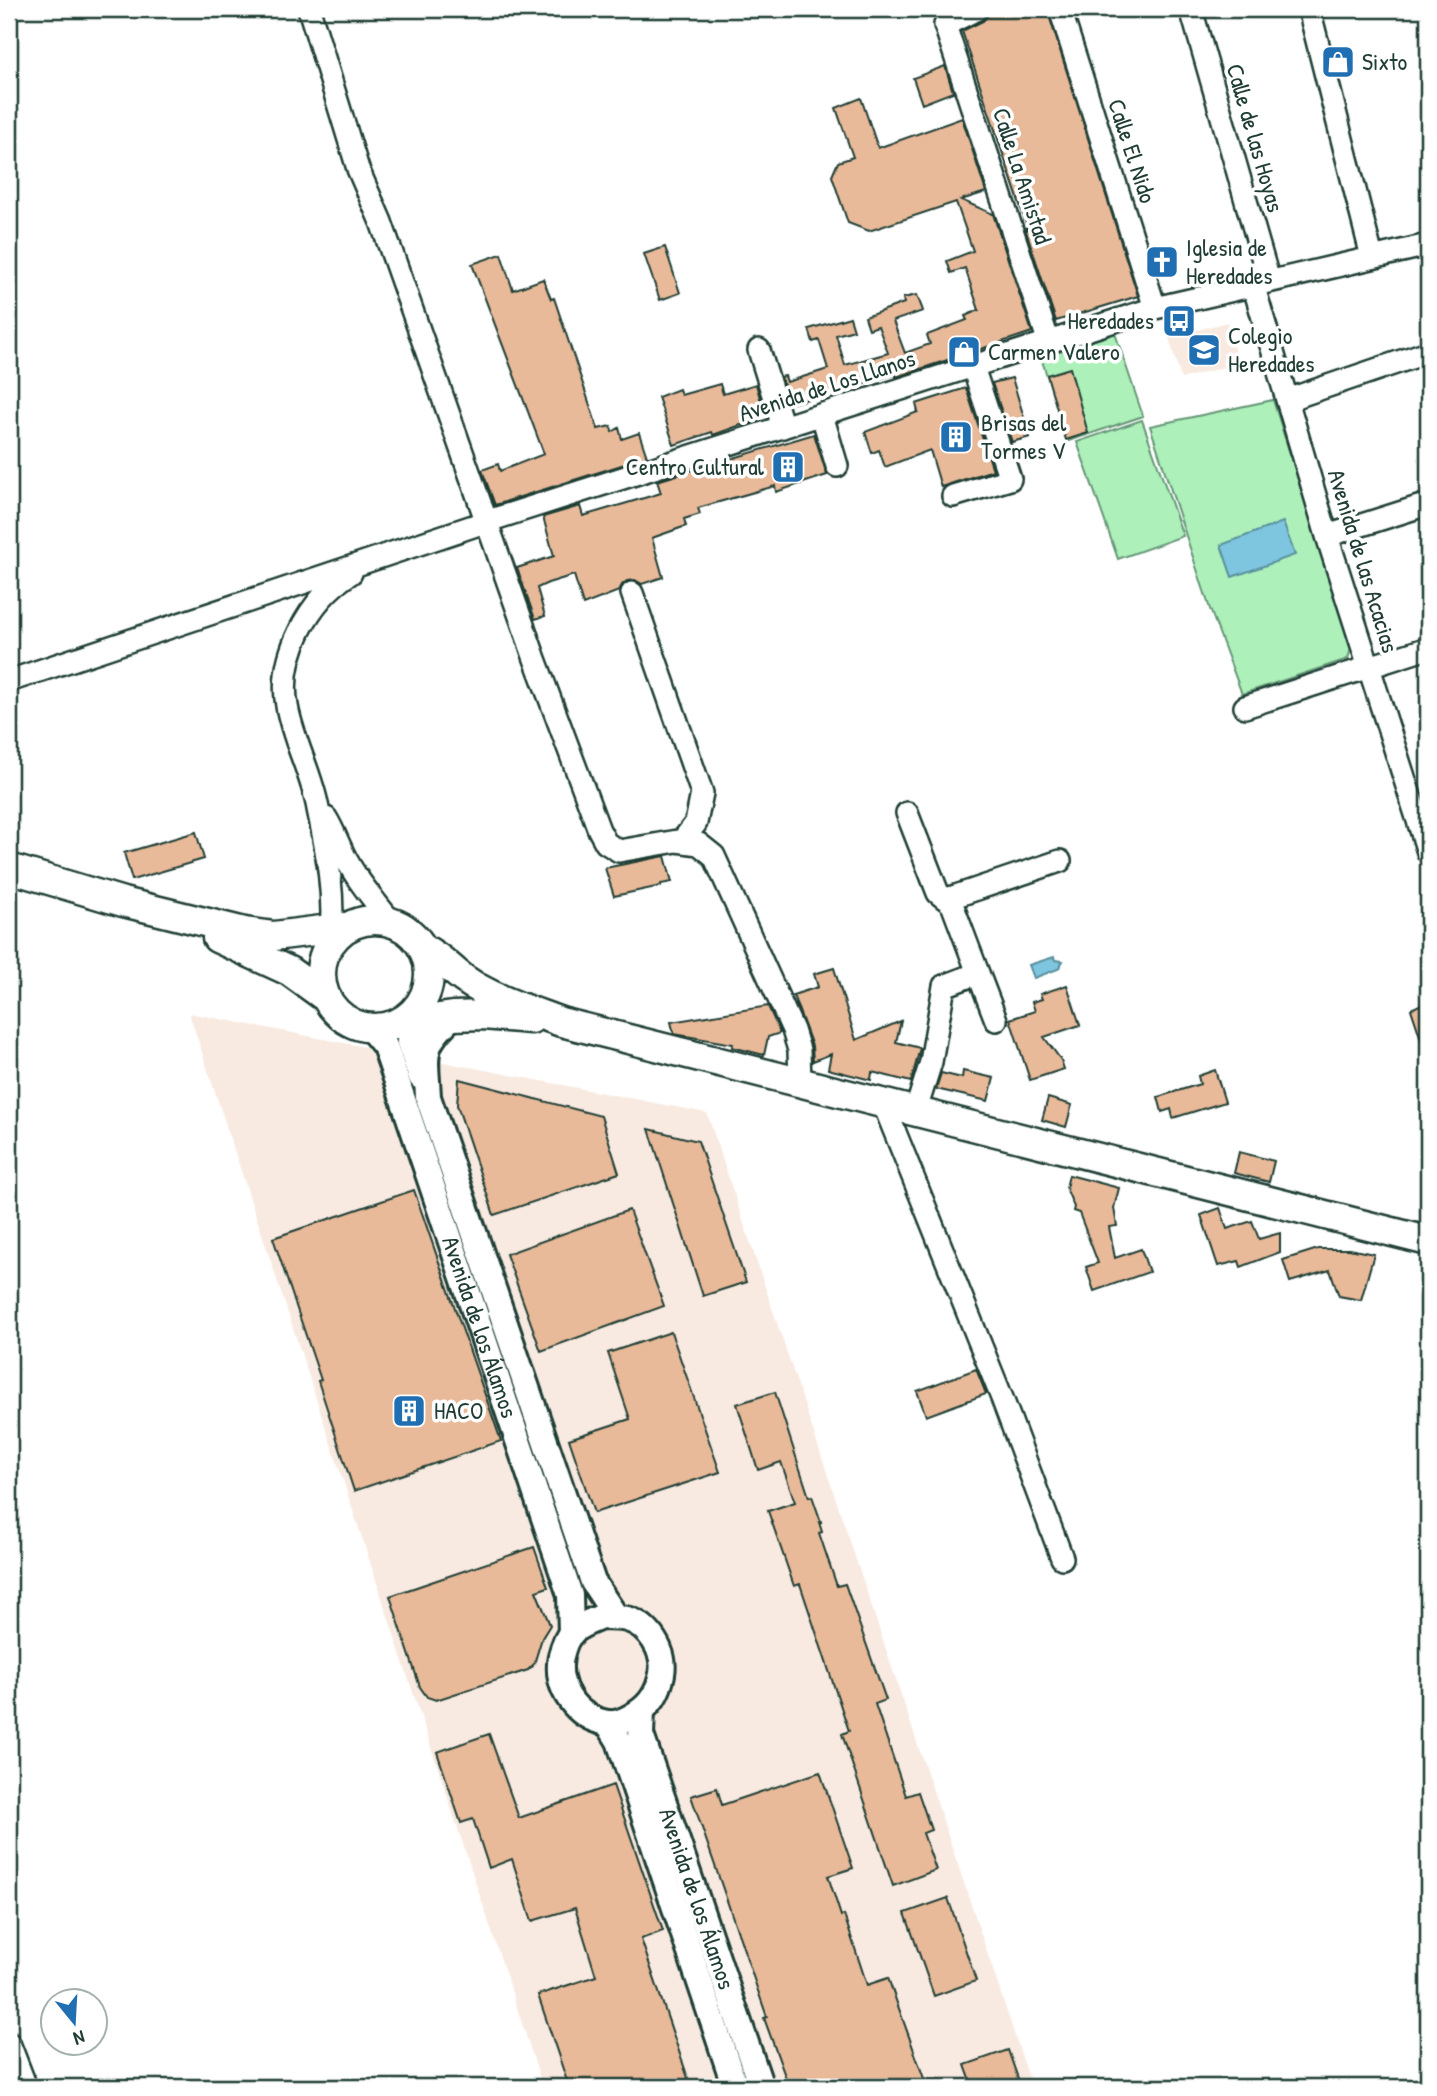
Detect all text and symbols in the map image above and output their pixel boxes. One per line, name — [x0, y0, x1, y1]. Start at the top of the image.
shop icon: Sixto — [1319, 43, 1357, 81]
place label: Sixto — [1362, 45, 1407, 77]
street label: Calle de las Hoyas — [1220, 60, 1292, 216]
street label: Calle El Nido — [1101, 95, 1165, 207]
street label: Calle La Amistad — [986, 103, 1060, 248]
place label: Iglesia de Heredades — [1186, 231, 1273, 291]
church icon: Iglesia de Heredades — [1143, 243, 1181, 281]
bus stop icon: Heredades — [1160, 302, 1198, 340]
place label: Heredades — [1068, 304, 1154, 336]
place label: Colegio Heredades — [1228, 319, 1315, 379]
school or university icon: Colegio Heredades — [1185, 331, 1223, 369]
shop icon: Carmen Valero — [945, 333, 983, 371]
place label: Carmen Valero — [988, 335, 1120, 367]
street label: Avenida de Los Llanos — [734, 341, 919, 429]
place label: Brisas del Tormes V — [981, 406, 1067, 466]
building icon: Brisas del Tormes V — [937, 418, 975, 456]
building icon: Centro Cultural — [769, 448, 807, 486]
place label: Centro Cultural — [626, 450, 765, 482]
street label: Avenida de las Acacias — [1321, 465, 1407, 656]
street label: Avenida de los Álamos — [435, 1232, 526, 1422]
building icon: HACO — [390, 1392, 428, 1430]
place label: HACO — [434, 1394, 483, 1426]
street label: Avenida de los Álamos — [652, 1804, 743, 1993]
north arrow — [38, 1988, 108, 2058]
text: N — [70, 2024, 88, 2052]

